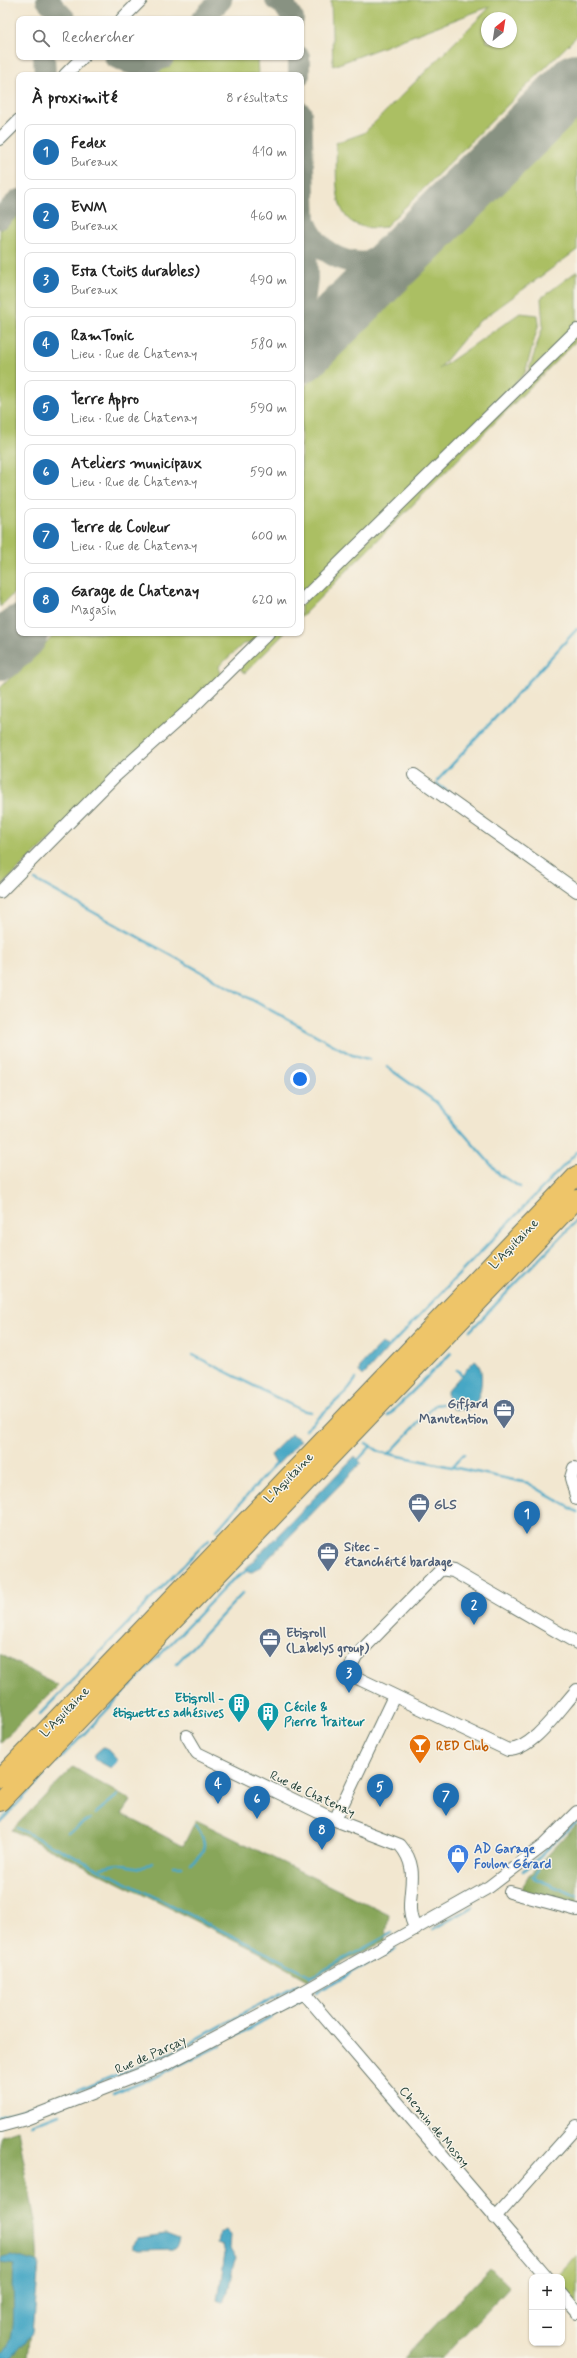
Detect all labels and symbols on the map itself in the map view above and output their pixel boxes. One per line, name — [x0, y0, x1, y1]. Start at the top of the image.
north arrow — [481, 12, 517, 48]
your location — [290, 1069, 310, 1089]
street label: L'Aquitaine — [486, 1215, 543, 1273]
place label: Giffard Manutention — [419, 1396, 488, 1428]
office icon: Giffard Manutention — [491, 1397, 517, 1430]
street label: L'Aquitaine — [261, 1449, 318, 1507]
office icon: GLS — [406, 1491, 432, 1524]
place label: GLS — [434, 1497, 457, 1514]
pin: 1 — [514, 1501, 540, 1534]
place label: Sitec - étanchéité bardage — [344, 1539, 453, 1572]
office icon: Sitec - étanchéité bardage — [315, 1540, 341, 1573]
pin: 2 — [461, 1592, 487, 1625]
place label: Etiqroll (Labelys group) — [286, 1625, 369, 1658]
office icon: Etiqroll (Labelys group) — [257, 1626, 283, 1659]
pin: 3 — [336, 1660, 362, 1693]
street label: L'Aquitaine — [37, 1683, 94, 1741]
place label: Etiqroll - étiquettes adhésives — [112, 1690, 224, 1722]
building icon: Etiqroll - étiquettes adhésives — [226, 1691, 252, 1724]
place label: Cécile & Pierre Traiteur — [284, 1699, 365, 1731]
building icon: Cécile & Pierre Traiteur — [255, 1700, 281, 1733]
bar icon: RED Club — [407, 1732, 433, 1765]
place label: RED Club — [436, 1738, 489, 1755]
street label: Rue de Chatenay — [267, 1767, 358, 1822]
pin: 4 — [205, 1771, 231, 1804]
pin: 5 — [367, 1774, 393, 1807]
pin: 7 — [433, 1783, 459, 1816]
pin: 6 — [244, 1786, 270, 1819]
pin: 8 — [309, 1817, 335, 1850]
place label: AD Garage Foulon Gérard — [474, 1841, 552, 1873]
shop icon: AD Garage Foulon Gérard — [445, 1842, 471, 1875]
street label: Rue de Parçay — [112, 2032, 189, 2079]
street label: Chemin de Mosny — [395, 2083, 473, 2171]

